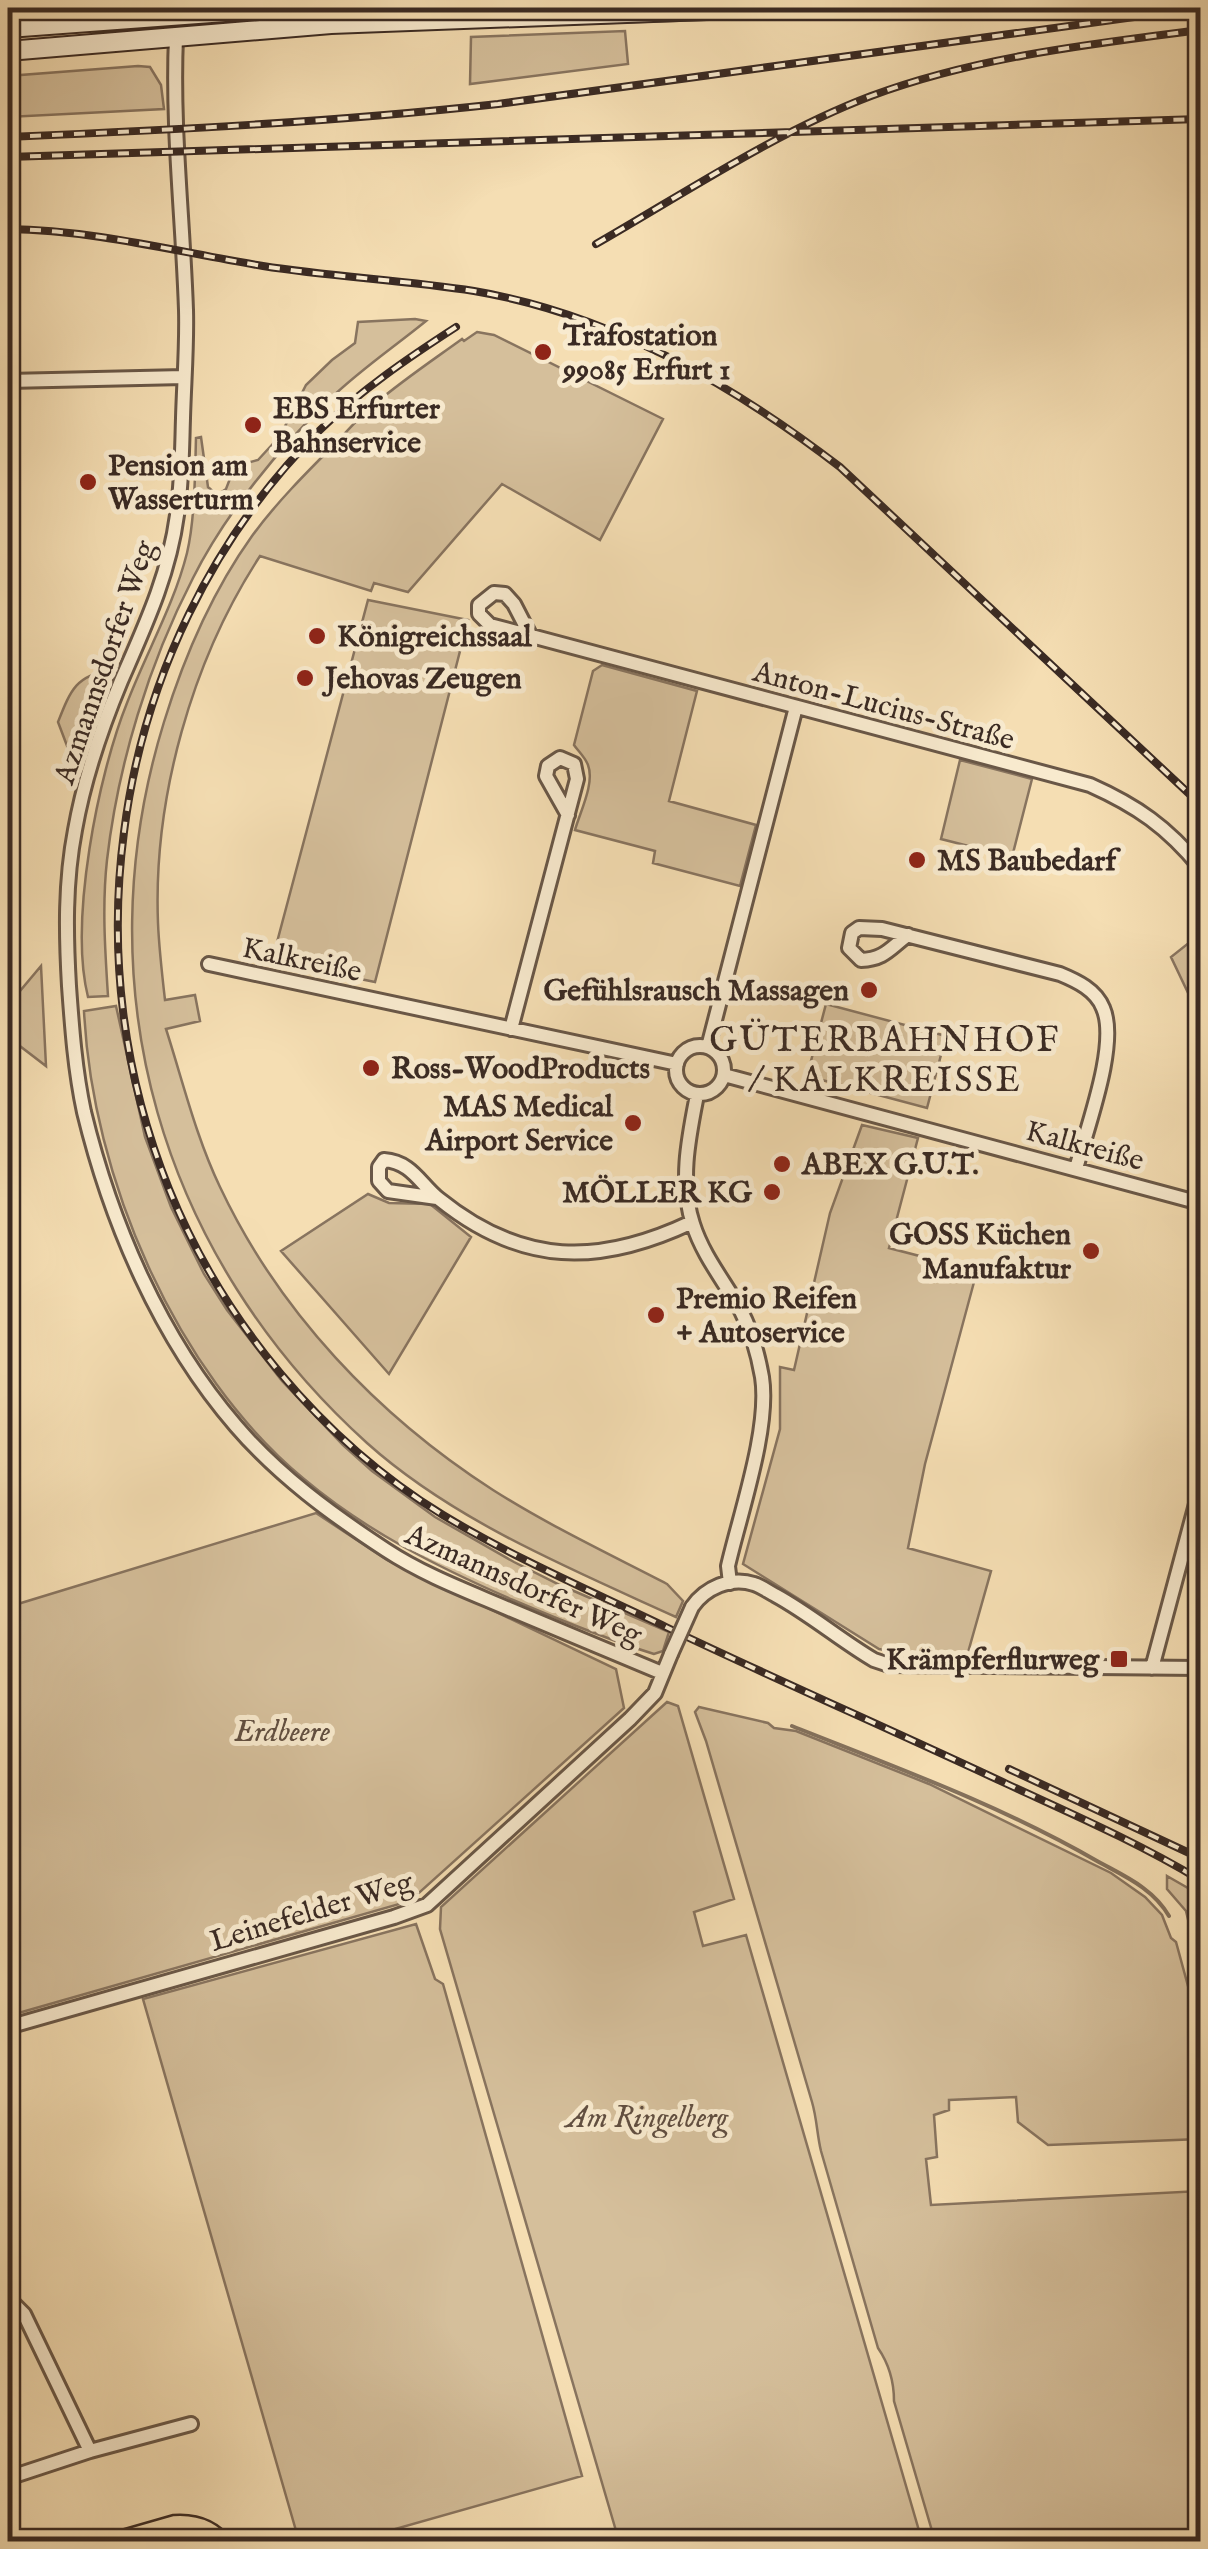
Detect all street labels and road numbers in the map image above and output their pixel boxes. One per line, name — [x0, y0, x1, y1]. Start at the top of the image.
street label: Azmannsdorfer Weg — [46, 535, 166, 790]
street label: Anton-Lucius-Straße — [748, 654, 1018, 760]
street label: Kalkreiße — [238, 930, 365, 992]
street label: Kalkreiße — [1021, 1113, 1148, 1181]
street label: Azmannsdorfer Weg — [398, 1516, 648, 1655]
street label: Leinefelder Weg — [205, 1864, 418, 1962]

